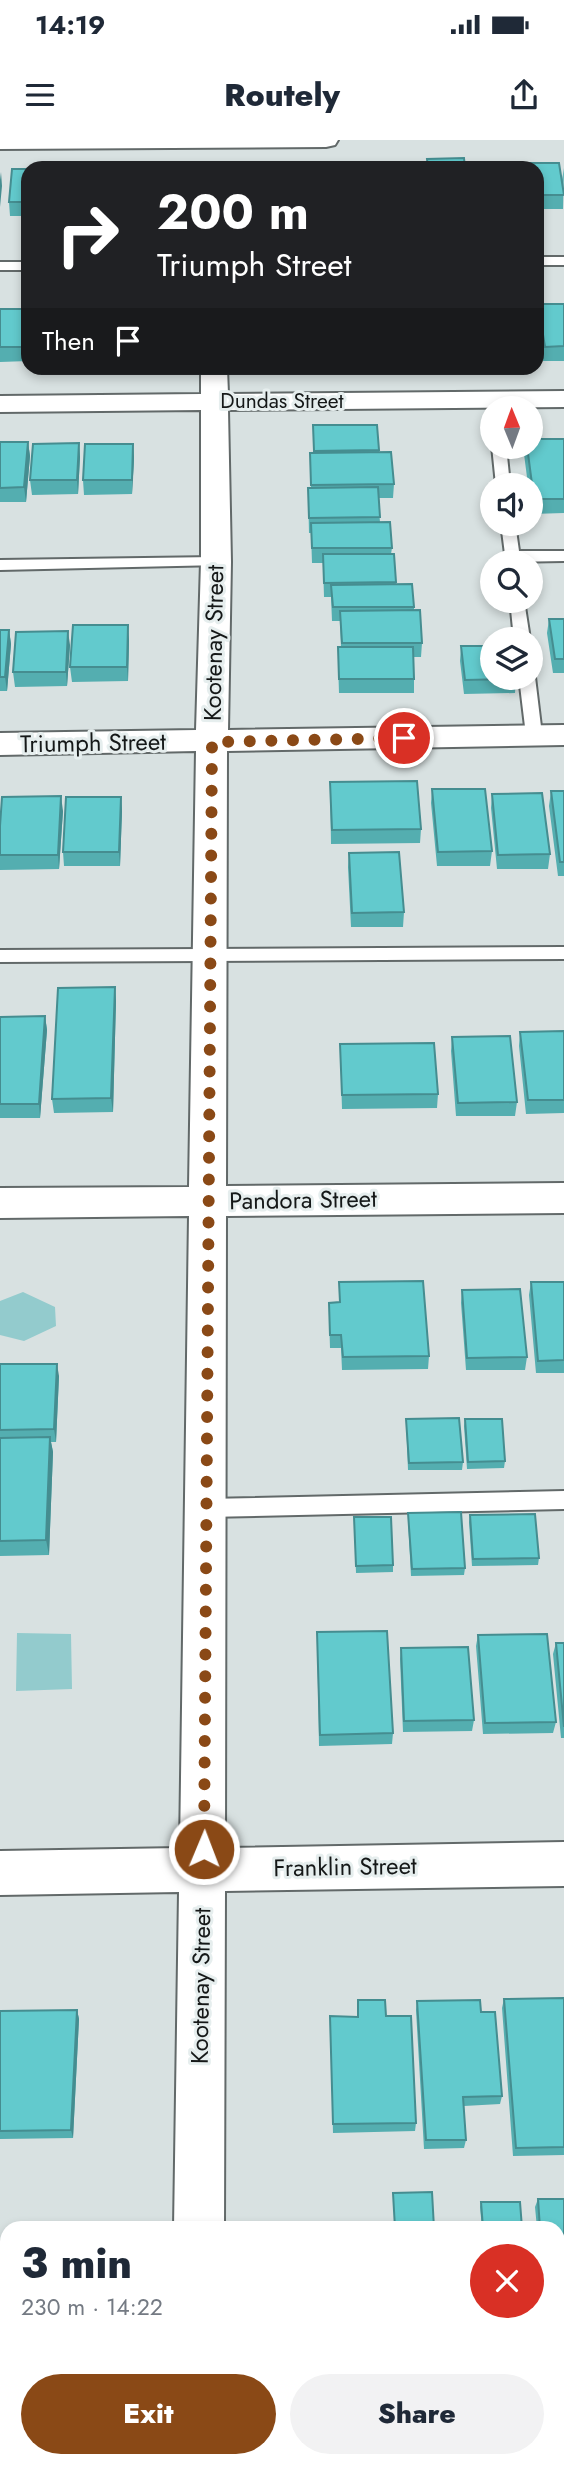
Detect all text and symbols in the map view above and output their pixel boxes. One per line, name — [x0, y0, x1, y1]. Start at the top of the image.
text: 14:19 — [35, 6, 105, 44]
text: Routely — [224, 72, 340, 118]
icon: menu — [21, 76, 59, 114]
icon: share — [505, 76, 543, 114]
text: 200 m — [157, 177, 309, 247]
icon: right — [42, 189, 133, 280]
text: Triumph Street — [157, 242, 351, 288]
text: Then — [42, 322, 95, 360]
icon: arrive — [109, 322, 147, 360]
street label: Dundas Street — [220, 386, 344, 416]
north arrow — [480, 396, 542, 458]
map controls — [480, 396, 543, 690]
button: sound — [480, 473, 543, 536]
button: search — [480, 550, 543, 613]
street label: Kootenay Street — [195, 564, 232, 721]
button: layers — [480, 627, 543, 690]
pin — [374, 708, 434, 768]
icon: arrive — [385, 719, 423, 757]
street label: Triumph Street — [20, 724, 166, 761]
street label: Pandora Street — [229, 1181, 377, 1218]
position arrow — [167, 1812, 241, 1886]
street label: Franklin Street — [273, 1848, 417, 1885]
street label: Kootenay Street — [182, 1907, 219, 2064]
text: 3 min — [21, 2233, 132, 2294]
button: close — [470, 2244, 544, 2318]
text: 230 m · 14:22 — [21, 2290, 163, 2324]
button: Exit — [21, 2374, 276, 2454]
button: Share — [290, 2374, 544, 2454]

